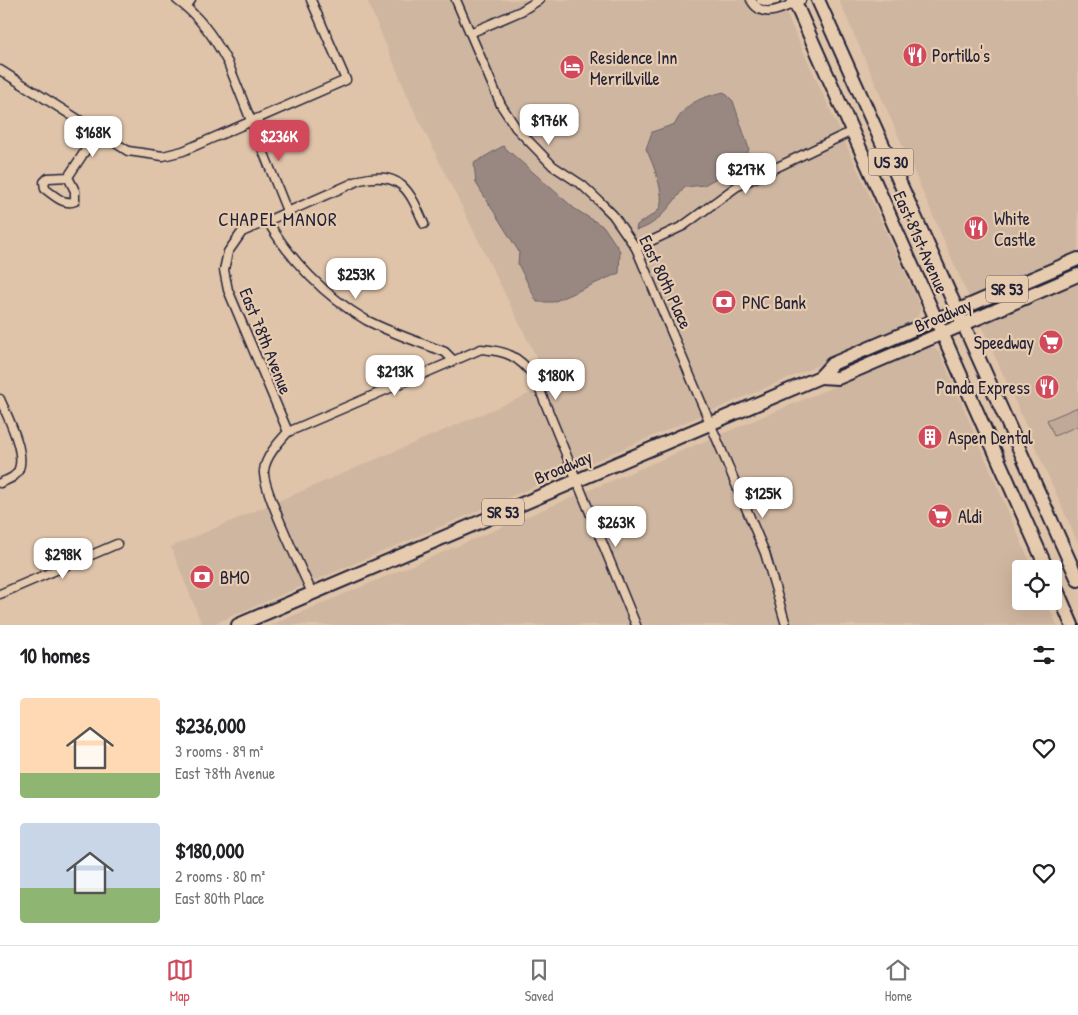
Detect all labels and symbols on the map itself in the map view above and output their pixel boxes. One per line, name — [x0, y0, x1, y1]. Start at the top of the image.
restaurant icon: Portillo's — [902, 42, 928, 68]
place label: Portillo's — [932, 43, 990, 68]
place label: Residence Inn Merrillville — [590, 45, 677, 91]
hotel icon: Residence Inn Merrillville — [559, 54, 585, 80]
pin: $176K — [514, 104, 584, 146]
pin: $168K — [58, 116, 128, 158]
pin: $236K — [244, 120, 314, 162]
road number: US 30 — [868, 148, 914, 176]
pin: $217K — [711, 152, 781, 195]
street label: East 81st Avenue — [887, 187, 955, 297]
district label: CHAPEL MANOR — [218, 206, 338, 232]
place label: White Castle — [994, 206, 1036, 252]
restaurant icon: White Castle — [963, 215, 989, 241]
street label: East 80th Place — [633, 231, 699, 333]
pin: $253K — [321, 258, 391, 300]
road number: SR 53 — [986, 276, 1028, 302]
street label: East 78th Avenue — [233, 284, 299, 398]
bank icon: PNC Bank — [711, 289, 737, 315]
place label: PNC Bank — [742, 290, 807, 315]
street label: Broadway — [910, 292, 976, 338]
supermarket icon: Speedway — [1038, 329, 1064, 355]
place label: Speedway — [974, 330, 1034, 355]
pin: $213K — [360, 354, 430, 397]
pin: $180K — [521, 358, 591, 401]
restaurant icon: Panda Express — [1034, 374, 1060, 400]
place label: Panda Express — [936, 375, 1030, 400]
building icon: Aspen Dental — [917, 424, 943, 450]
place label: Aspen Dental — [948, 425, 1033, 450]
street label: Broadway — [530, 444, 596, 490]
pin: $125K — [728, 476, 798, 519]
road number: SR 53 — [482, 498, 524, 526]
supermarket icon: Aldi — [927, 503, 953, 529]
place label: Aldi — [958, 504, 983, 529]
pin: $263K — [581, 506, 651, 548]
pin: $298K — [28, 538, 98, 580]
bank icon: BMO — [189, 564, 215, 590]
place label: BMO — [220, 565, 250, 590]

